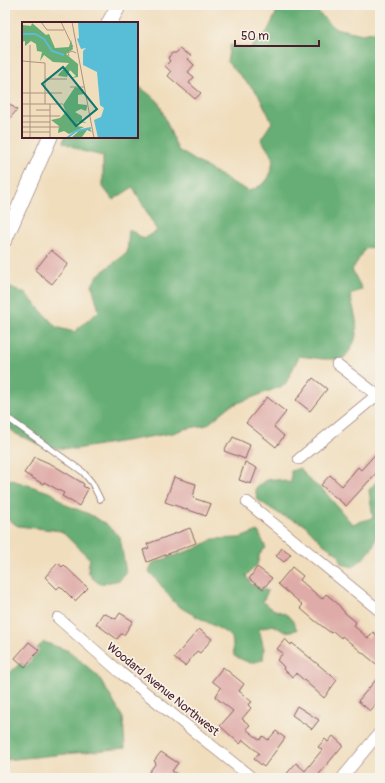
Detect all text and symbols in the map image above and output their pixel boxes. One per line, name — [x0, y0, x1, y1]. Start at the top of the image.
inset map — [22, 22, 138, 138]
scale bar — [235, 22, 319, 48]
text: 50 m — [241, 29, 269, 44]
street label: Woodard Avenue Northwest — [104, 639, 222, 739]

